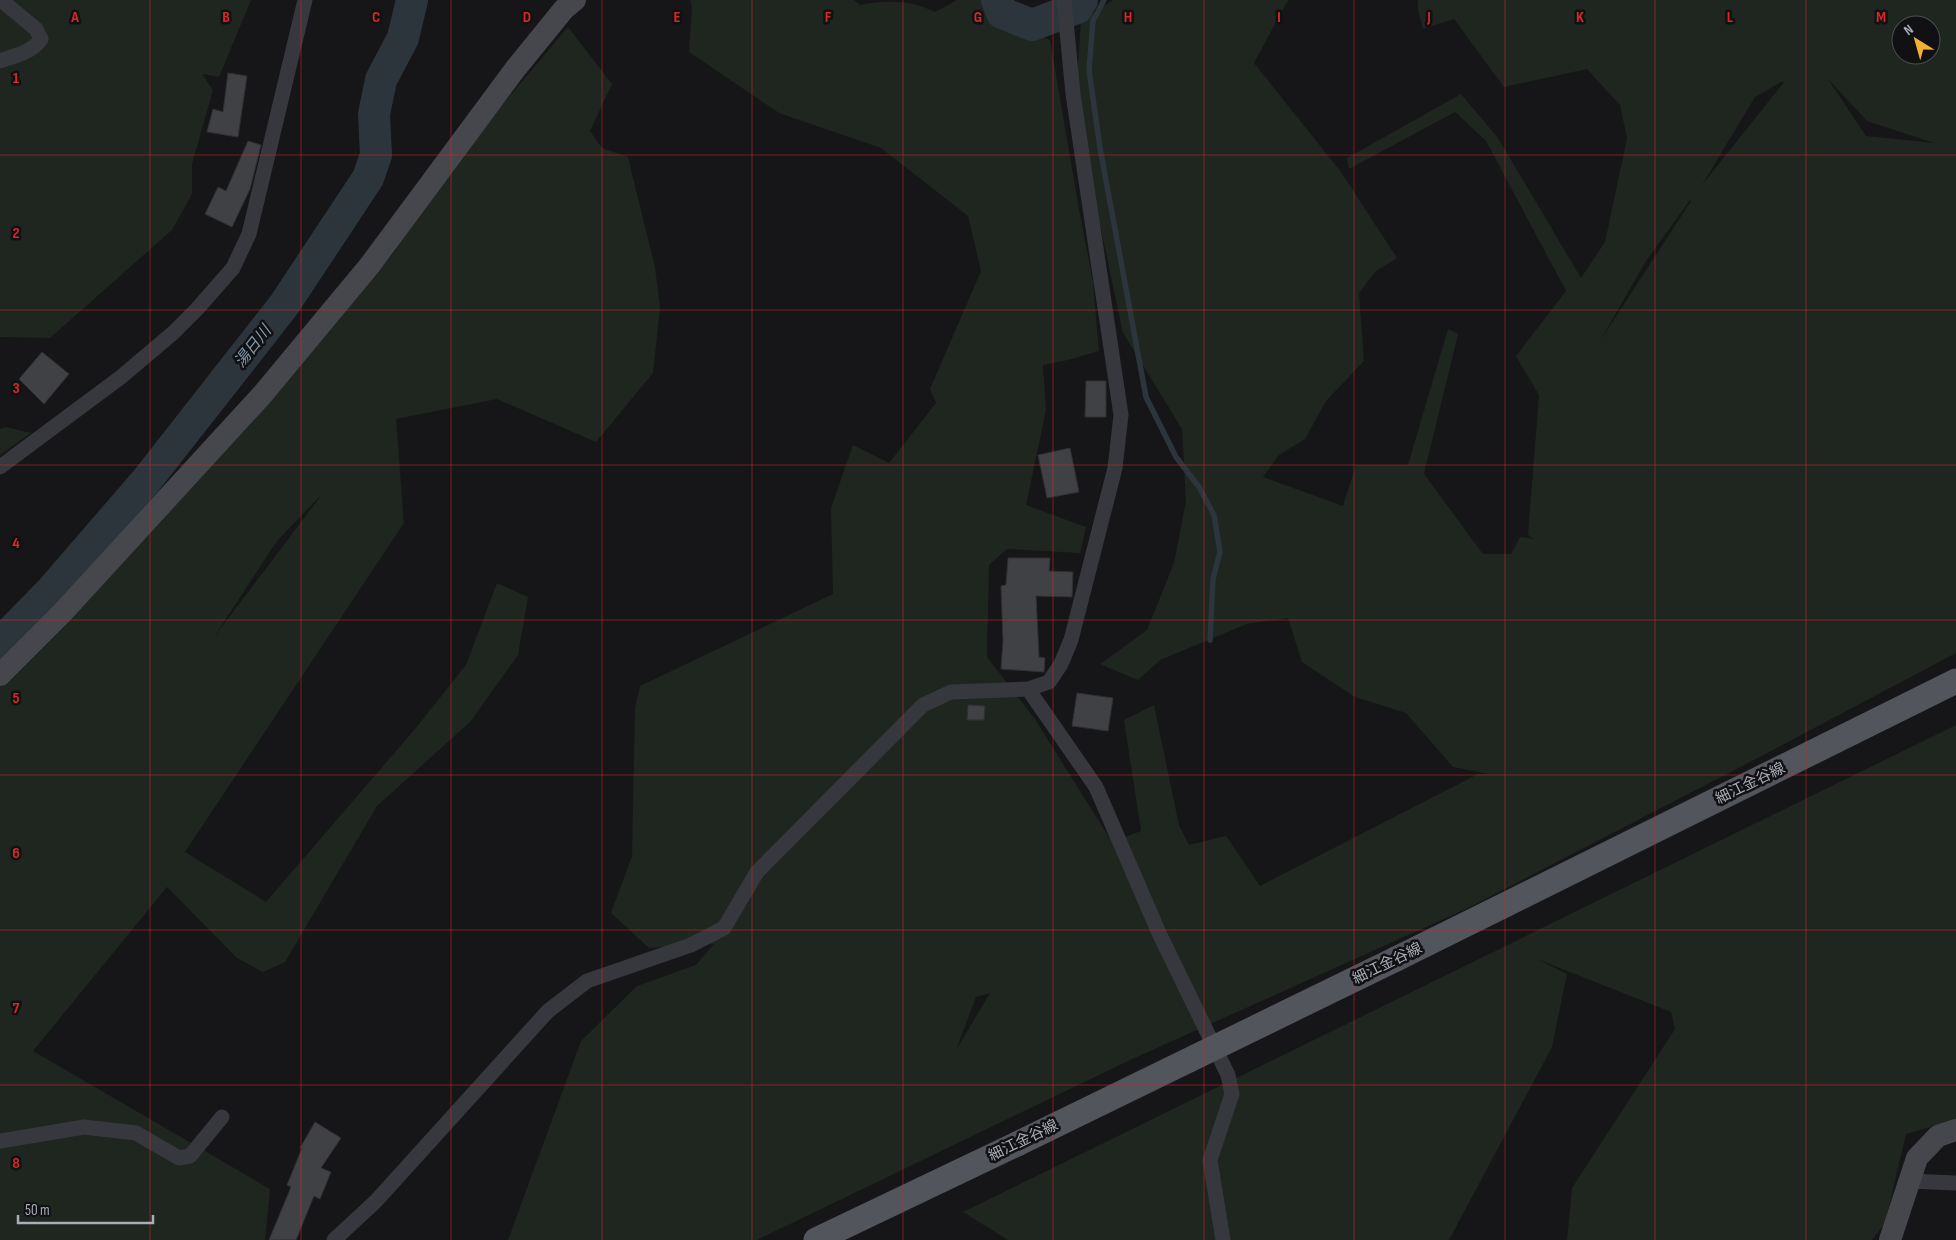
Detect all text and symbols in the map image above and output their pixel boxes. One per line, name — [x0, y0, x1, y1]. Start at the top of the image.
text: A — [70, 8, 79, 27]
text: B — [222, 8, 230, 27]
text: C — [372, 8, 380, 27]
text: D — [523, 8, 531, 27]
text: E — [674, 8, 681, 27]
text: F — [825, 8, 832, 27]
text: G — [974, 8, 982, 27]
text: H — [1124, 8, 1132, 27]
text: I — [1277, 8, 1281, 27]
text: J — [1426, 8, 1431, 27]
text: K — [1576, 8, 1584, 27]
text: L — [1727, 8, 1734, 27]
text: M — [1876, 8, 1886, 27]
north arrow — [1891, 15, 1941, 65]
text: N — [1900, 21, 1917, 39]
text: 1 — [13, 69, 20, 88]
text: 2 — [12, 224, 20, 243]
water label: 湯日川 — [231, 321, 277, 372]
text: 3 — [12, 379, 20, 398]
text: 4 — [12, 534, 20, 553]
text: 5 — [12, 689, 20, 708]
street label: 細江金谷線 — [1712, 758, 1788, 808]
text: 6 — [12, 844, 20, 863]
street label: 細江金谷線 — [1349, 938, 1425, 988]
text: 7 — [13, 999, 20, 1018]
street label: 細江金谷線 — [985, 1115, 1061, 1165]
text: 8 — [12, 1154, 20, 1173]
scale bar — [18, 1192, 152, 1224]
text: 50 m — [25, 1201, 50, 1220]

